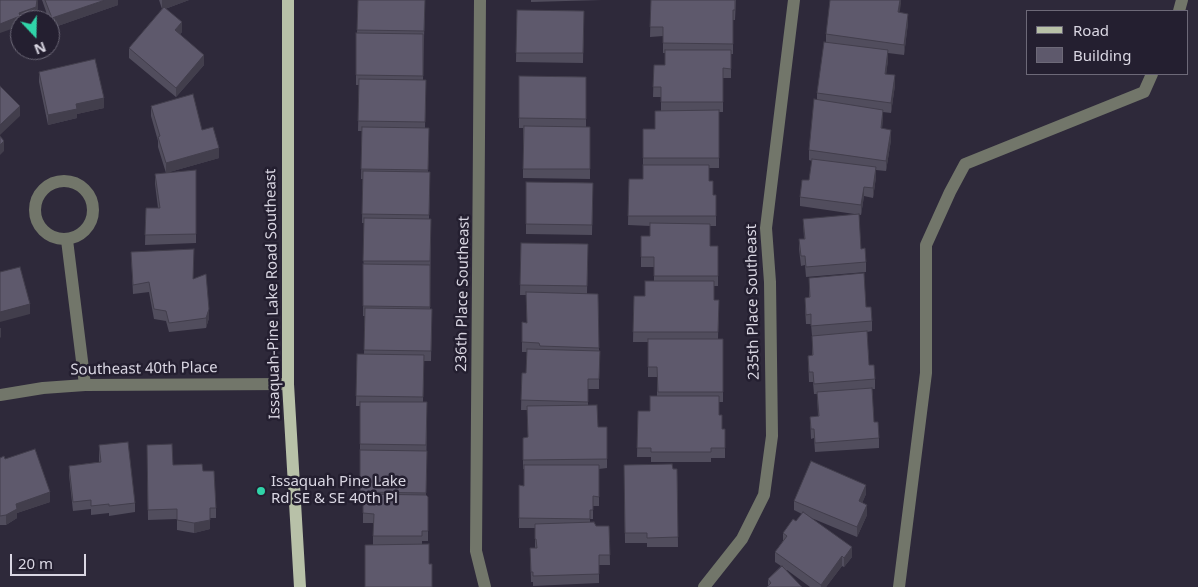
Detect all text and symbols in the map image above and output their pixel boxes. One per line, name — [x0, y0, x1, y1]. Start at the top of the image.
north arrow — [10, 10, 60, 60]
legend — [1026, 10, 1188, 75]
text: Road — [1073, 20, 1109, 40]
text: N — [31, 38, 49, 59]
text: Building — [1073, 45, 1131, 65]
street label: Issaquah-Pine Lake Road Southeast — [262, 168, 284, 420]
street label: 236th Place Southeast — [453, 216, 473, 372]
street label: 235th Place Southeast — [743, 224, 763, 380]
street label: Southeast 40th Place — [70, 359, 218, 379]
place label: Issaquah Pine Lake Rd SE & SE 40th Pl — [271, 473, 406, 508]
marker: Issaquah Pine Lake Rd SE & SE 40th Pl — [255, 485, 267, 497]
scale bar — [12, 544, 89, 576]
text: 20 m — [18, 553, 53, 573]

